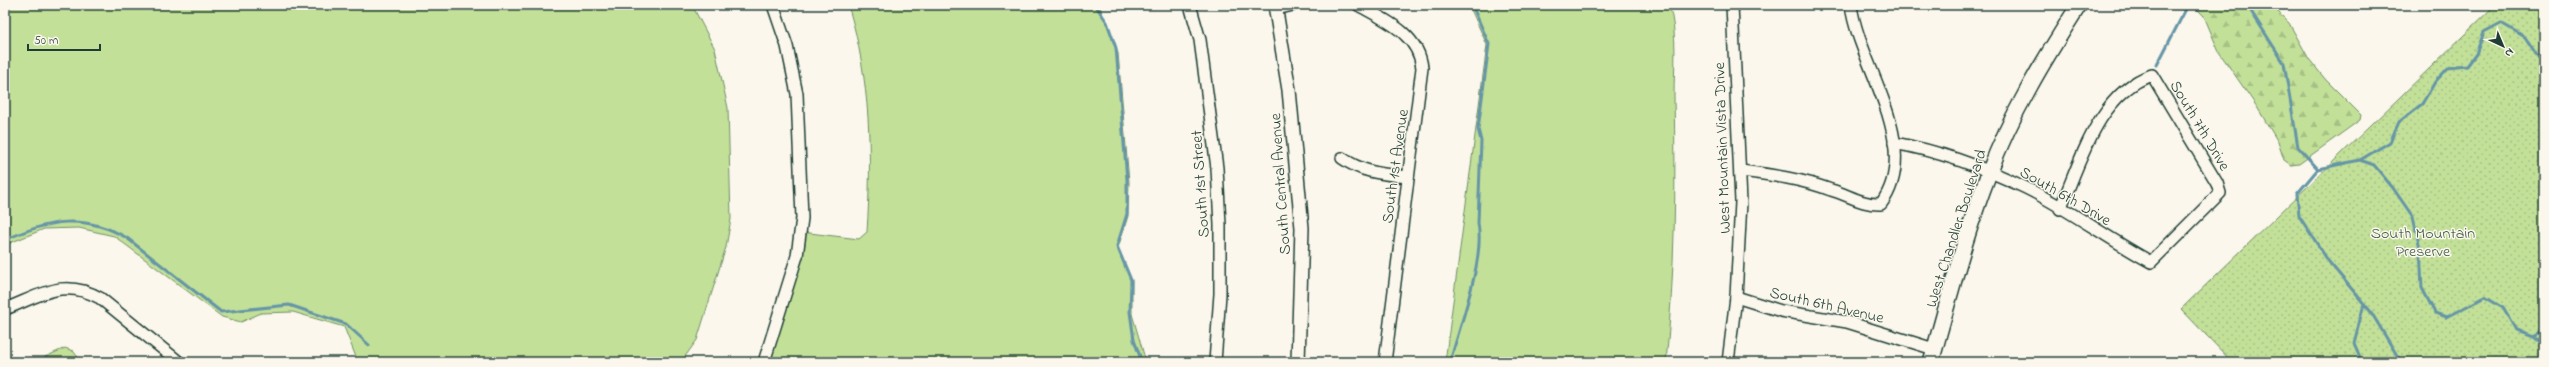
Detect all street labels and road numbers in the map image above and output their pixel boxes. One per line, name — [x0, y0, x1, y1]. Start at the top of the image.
street label: West Mountain Vista Drive — [1708, 61, 1738, 234]
street label: South 7th Drive — [2163, 76, 2236, 176]
street label: South 1st Avenue — [1376, 107, 1416, 225]
street label: South Central Avenue — [1264, 111, 1298, 256]
street label: South 1st Street — [1185, 129, 1217, 238]
street label: West Chandler Boulevard — [1920, 147, 1994, 311]
street label: South 6th Drive — [2015, 161, 2116, 233]
street label: South 6th Avenue — [1767, 281, 1887, 331]

